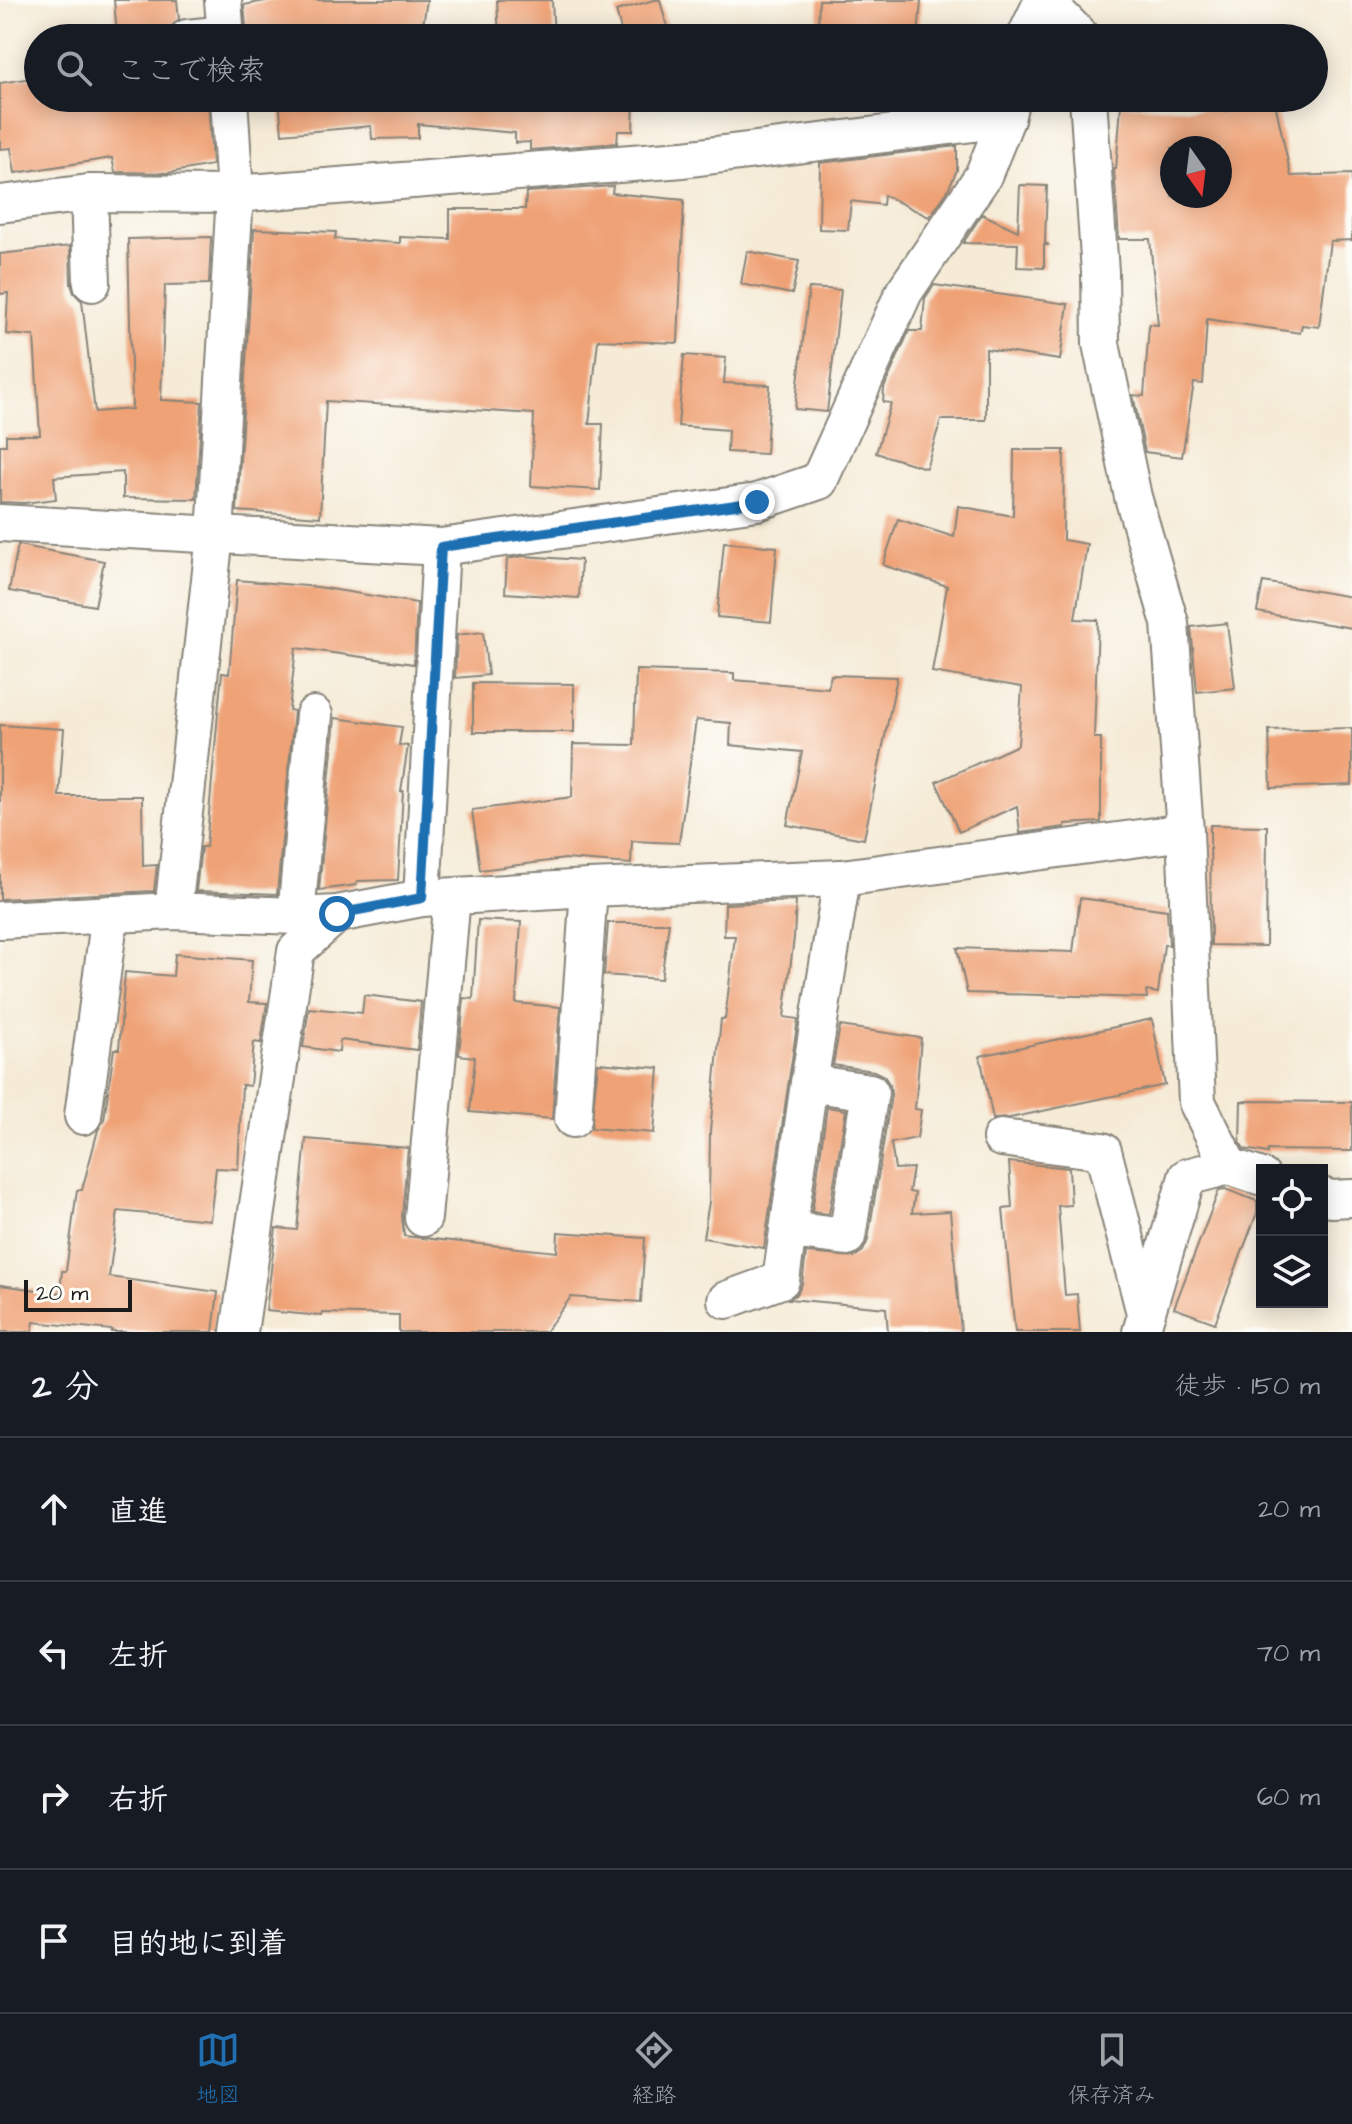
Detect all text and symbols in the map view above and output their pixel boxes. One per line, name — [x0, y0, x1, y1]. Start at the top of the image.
search box — [24, 24, 1328, 112]
icon: search — [52, 46, 96, 90]
text: ここで検索 — [116, 50, 266, 92]
north arrow — [1160, 136, 1232, 208]
route end — [739, 484, 775, 520]
route start — [319, 896, 355, 932]
map controls — [1256, 1164, 1328, 1308]
button: locate — [1256, 1164, 1328, 1236]
button: layers — [1256, 1236, 1328, 1308]
scale bar — [24, 1276, 132, 1312]
text: 20 m — [36, 1278, 88, 1309]
text: 2 分 — [32, 1363, 99, 1411]
text: 徒歩 · 150 m — [1175, 1368, 1320, 1404]
icon: ahead — [32, 1487, 76, 1531]
text: 直進 — [108, 1491, 168, 1533]
text: 20 m — [1258, 1491, 1320, 1527]
icon: left — [32, 1631, 76, 1675]
text: 左折 — [108, 1635, 168, 1677]
text: 70 m — [1257, 1635, 1320, 1671]
icon: right — [32, 1775, 76, 1819]
text: 右折 — [108, 1779, 168, 1821]
text: 60 m — [1257, 1779, 1320, 1815]
icon: arrive — [32, 1919, 76, 1963]
text: 目的地に到着 — [108, 1923, 288, 1965]
tab: 地図 — [196, 2028, 240, 2111]
tab: 経路 — [632, 2028, 676, 2111]
tab: 保存済み — [1068, 2028, 1156, 2111]

